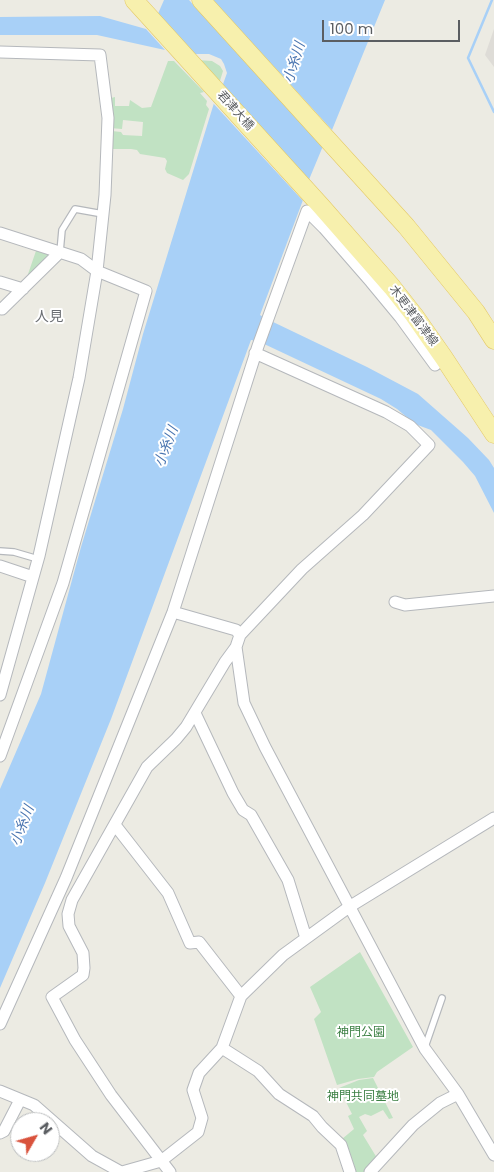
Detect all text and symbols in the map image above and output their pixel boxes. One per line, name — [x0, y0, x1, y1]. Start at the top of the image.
scale bar — [324, 10, 462, 42]
text: 100 m — [330, 18, 373, 39]
water label: 小糸川 — [281, 40, 309, 86]
street label: 君津大橋 — [214, 88, 256, 134]
street label: 木更津富津線 — [386, 283, 440, 349]
district label: 人見 — [35, 309, 63, 325]
water label: 小糸川 — [152, 424, 182, 470]
water label: 小糸川 — [8, 803, 38, 849]
park label: 神門公園 — [337, 1026, 385, 1040]
park label: 神門共同墓地 — [327, 1090, 399, 1104]
north arrow — [10, 1112, 60, 1162]
text: N — [35, 1118, 57, 1139]

